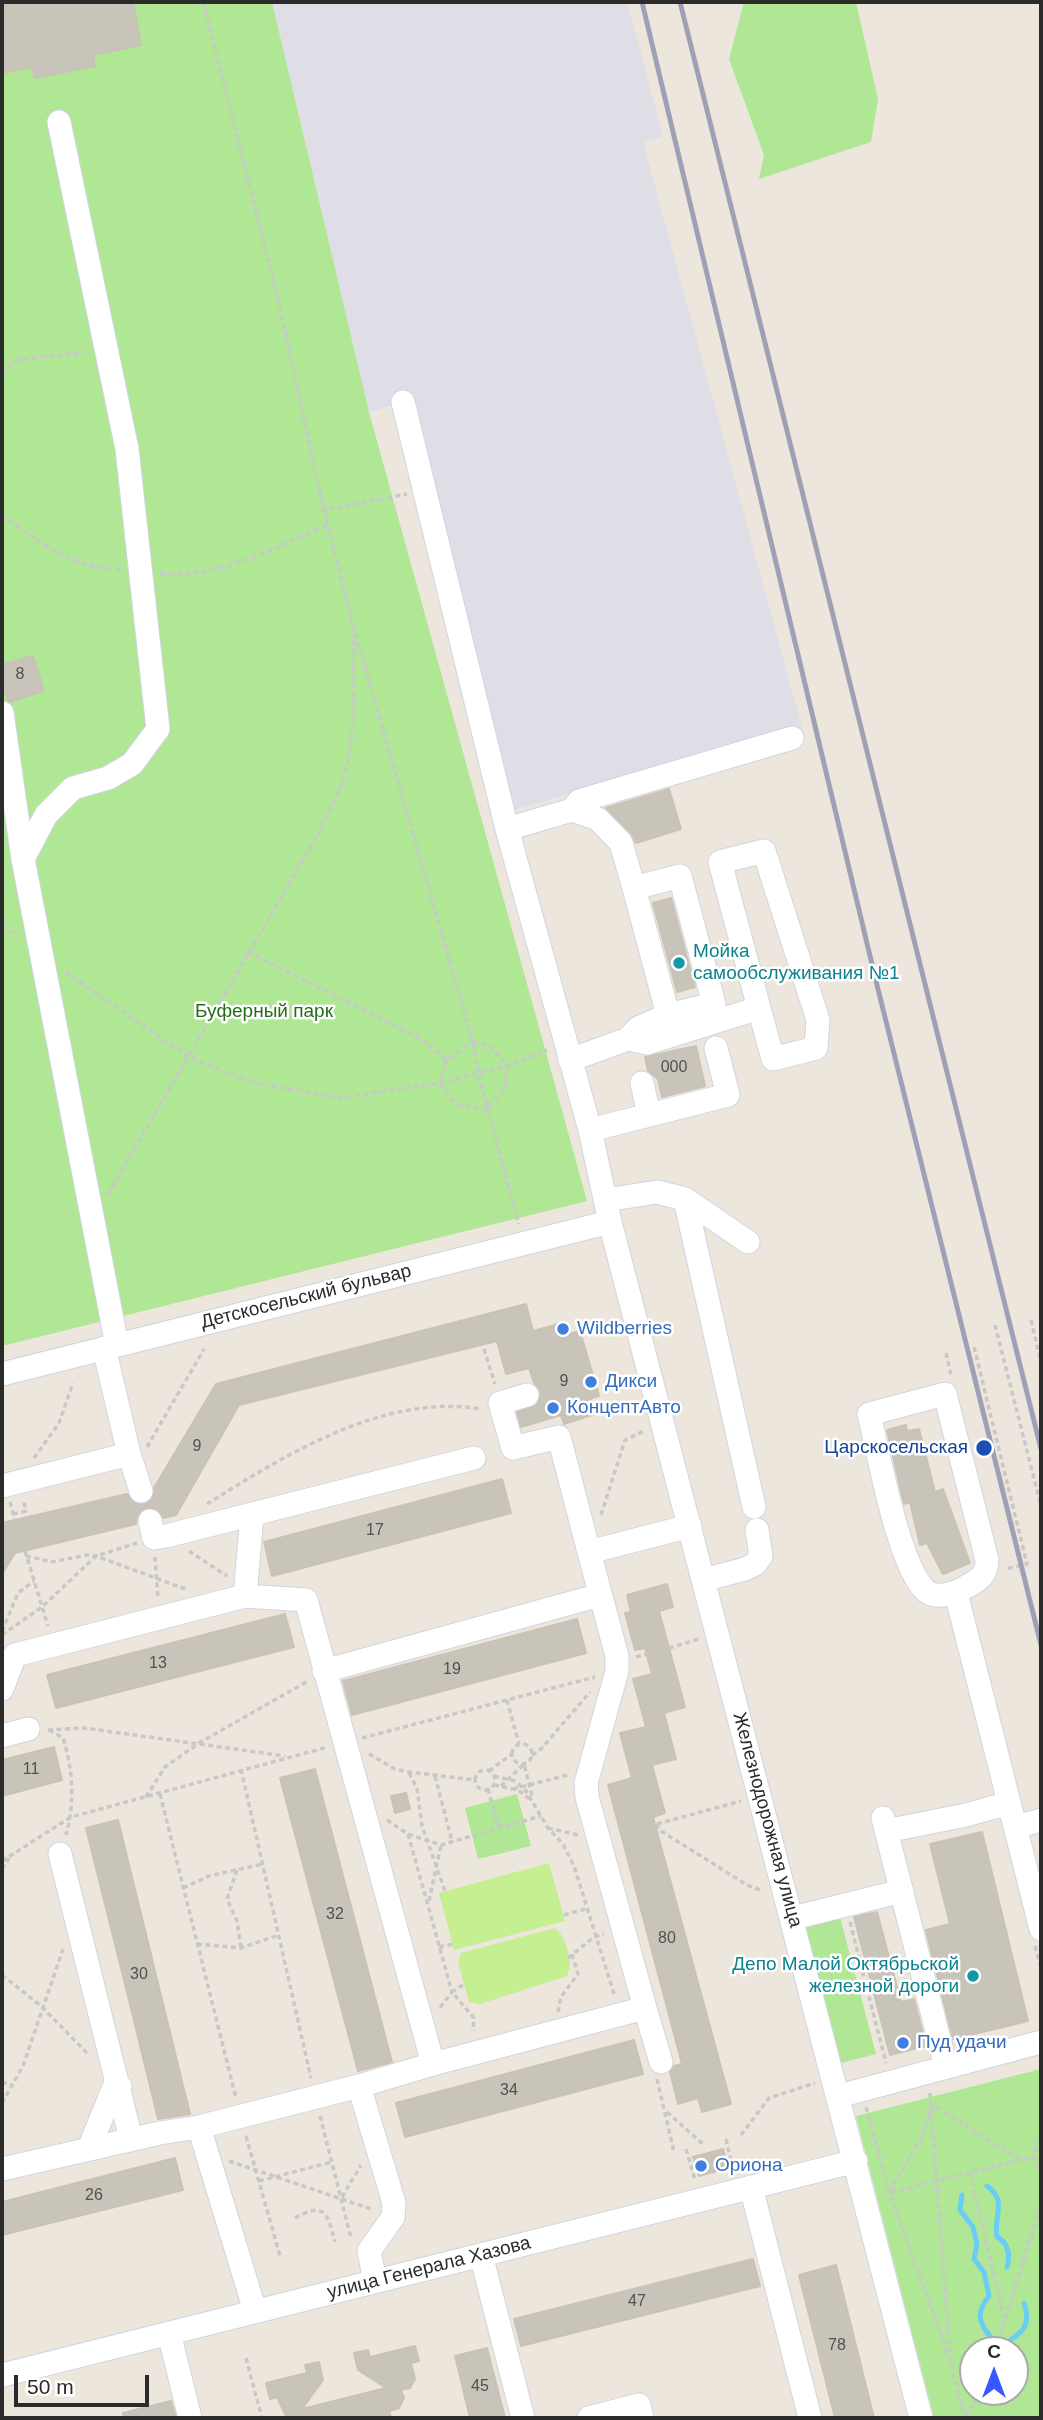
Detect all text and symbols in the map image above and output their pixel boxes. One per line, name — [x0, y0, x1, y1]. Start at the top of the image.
house number: 8 — [16, 665, 24, 685]
place label: Мойка самообслуживания №1 — [693, 941, 900, 985]
marker: Мойка самообслуживания №1 — [671, 955, 687, 971]
park label: Буферный парк — [195, 1001, 333, 1023]
house number: 000 — [661, 1058, 687, 1078]
street label: Детскосельский бульвар — [198, 1260, 414, 1334]
place label: Wildberries — [577, 1318, 672, 1340]
marker: Wildberries — [555, 1321, 571, 1337]
place label: Дикси — [605, 1371, 657, 1393]
house number: 9 — [560, 1372, 568, 1392]
marker: Дикси — [583, 1374, 599, 1390]
place label: КонцептАвто — [567, 1397, 681, 1419]
marker: КонцептАвто — [545, 1400, 561, 1416]
house number: 9 — [193, 1437, 201, 1457]
place label: Царскосельская — [824, 1437, 968, 1459]
marker: Царскосельская — [974, 1438, 994, 1458]
house number: 17 — [366, 1521, 384, 1541]
house number: 13 — [149, 1654, 167, 1674]
house number: 19 — [443, 1660, 461, 1680]
street label: Железнодорожная улица — [727, 1710, 807, 1930]
house number: 11 — [23, 1760, 39, 1780]
house number: 32 — [326, 1905, 344, 1925]
house number: 80 — [658, 1929, 676, 1949]
place label: Депо Малой Октябрьской железной дороги — [732, 1954, 959, 1998]
house number: 30 — [130, 1965, 148, 1985]
marker: Депо Малой Октябрьской железной дороги — [965, 1968, 981, 1984]
place label: Пуд удачи — [917, 2032, 1007, 2054]
marker: Пуд удачи — [895, 2035, 911, 2051]
house number: 34 — [500, 2081, 518, 2101]
place label: Ориона — [715, 2155, 783, 2177]
marker: Ориона — [693, 2158, 709, 2174]
house number: 26 — [85, 2186, 103, 2206]
street label: улица Генерала Хазова — [325, 2232, 533, 2304]
house number: 47 — [628, 2292, 646, 2312]
house number: 78 — [828, 2336, 846, 2356]
north arrow — [959, 2336, 1029, 2406]
text: С — [987, 2341, 1001, 2362]
scale bar — [18, 2360, 152, 2404]
text: 50 m — [27, 2375, 74, 2398]
house number: 45 — [471, 2377, 489, 2397]

